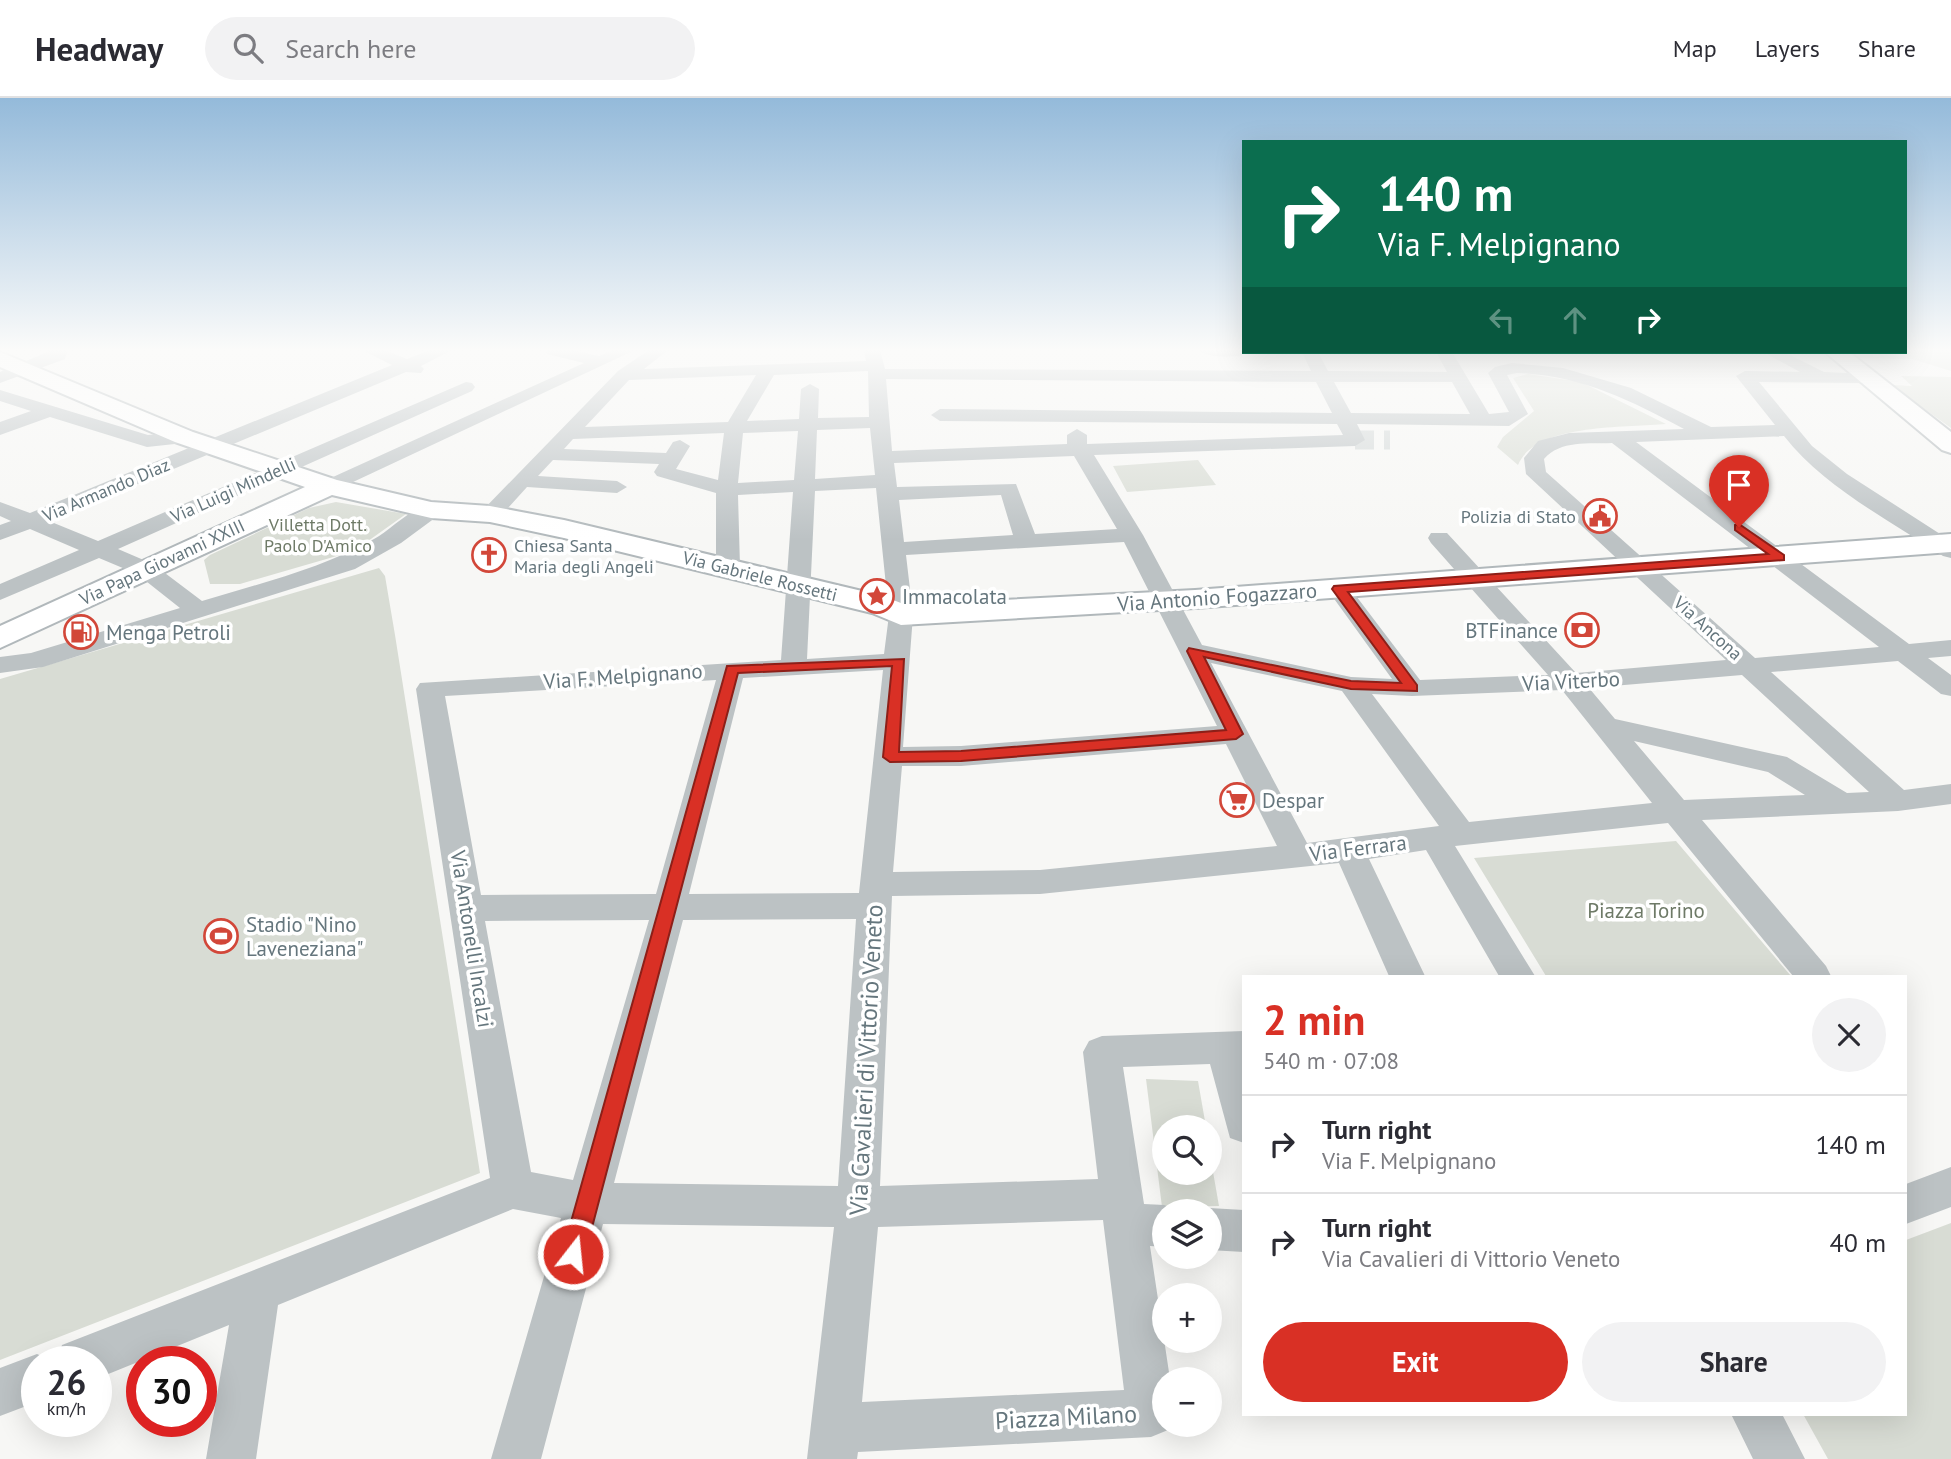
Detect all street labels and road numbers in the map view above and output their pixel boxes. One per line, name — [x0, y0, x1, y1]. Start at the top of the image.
street label: Via Luigi Mindelli — [166, 452, 299, 528]
street label: Via Armando Diaz — [38, 453, 173, 528]
street label: Via Papa Giovanni XXIII — [75, 514, 248, 611]
street label: Via Gabriele Rossetti — [679, 545, 840, 606]
street label: Via Antonio Fogazzaro — [1115, 577, 1318, 618]
street label: Via Ancona — [1668, 590, 1747, 665]
street label: Via F. Melpignano — [542, 657, 703, 695]
street label: Via Viterbo — [1520, 665, 1621, 697]
street label: Via Ferrara — [1307, 829, 1408, 867]
street label: Via Antonelli Incalzi — [445, 847, 499, 1030]
street label: Via Cavalieri di Vittorio Veneto — [842, 904, 890, 1217]
street label: Piazza Milano — [994, 1398, 1138, 1436]

